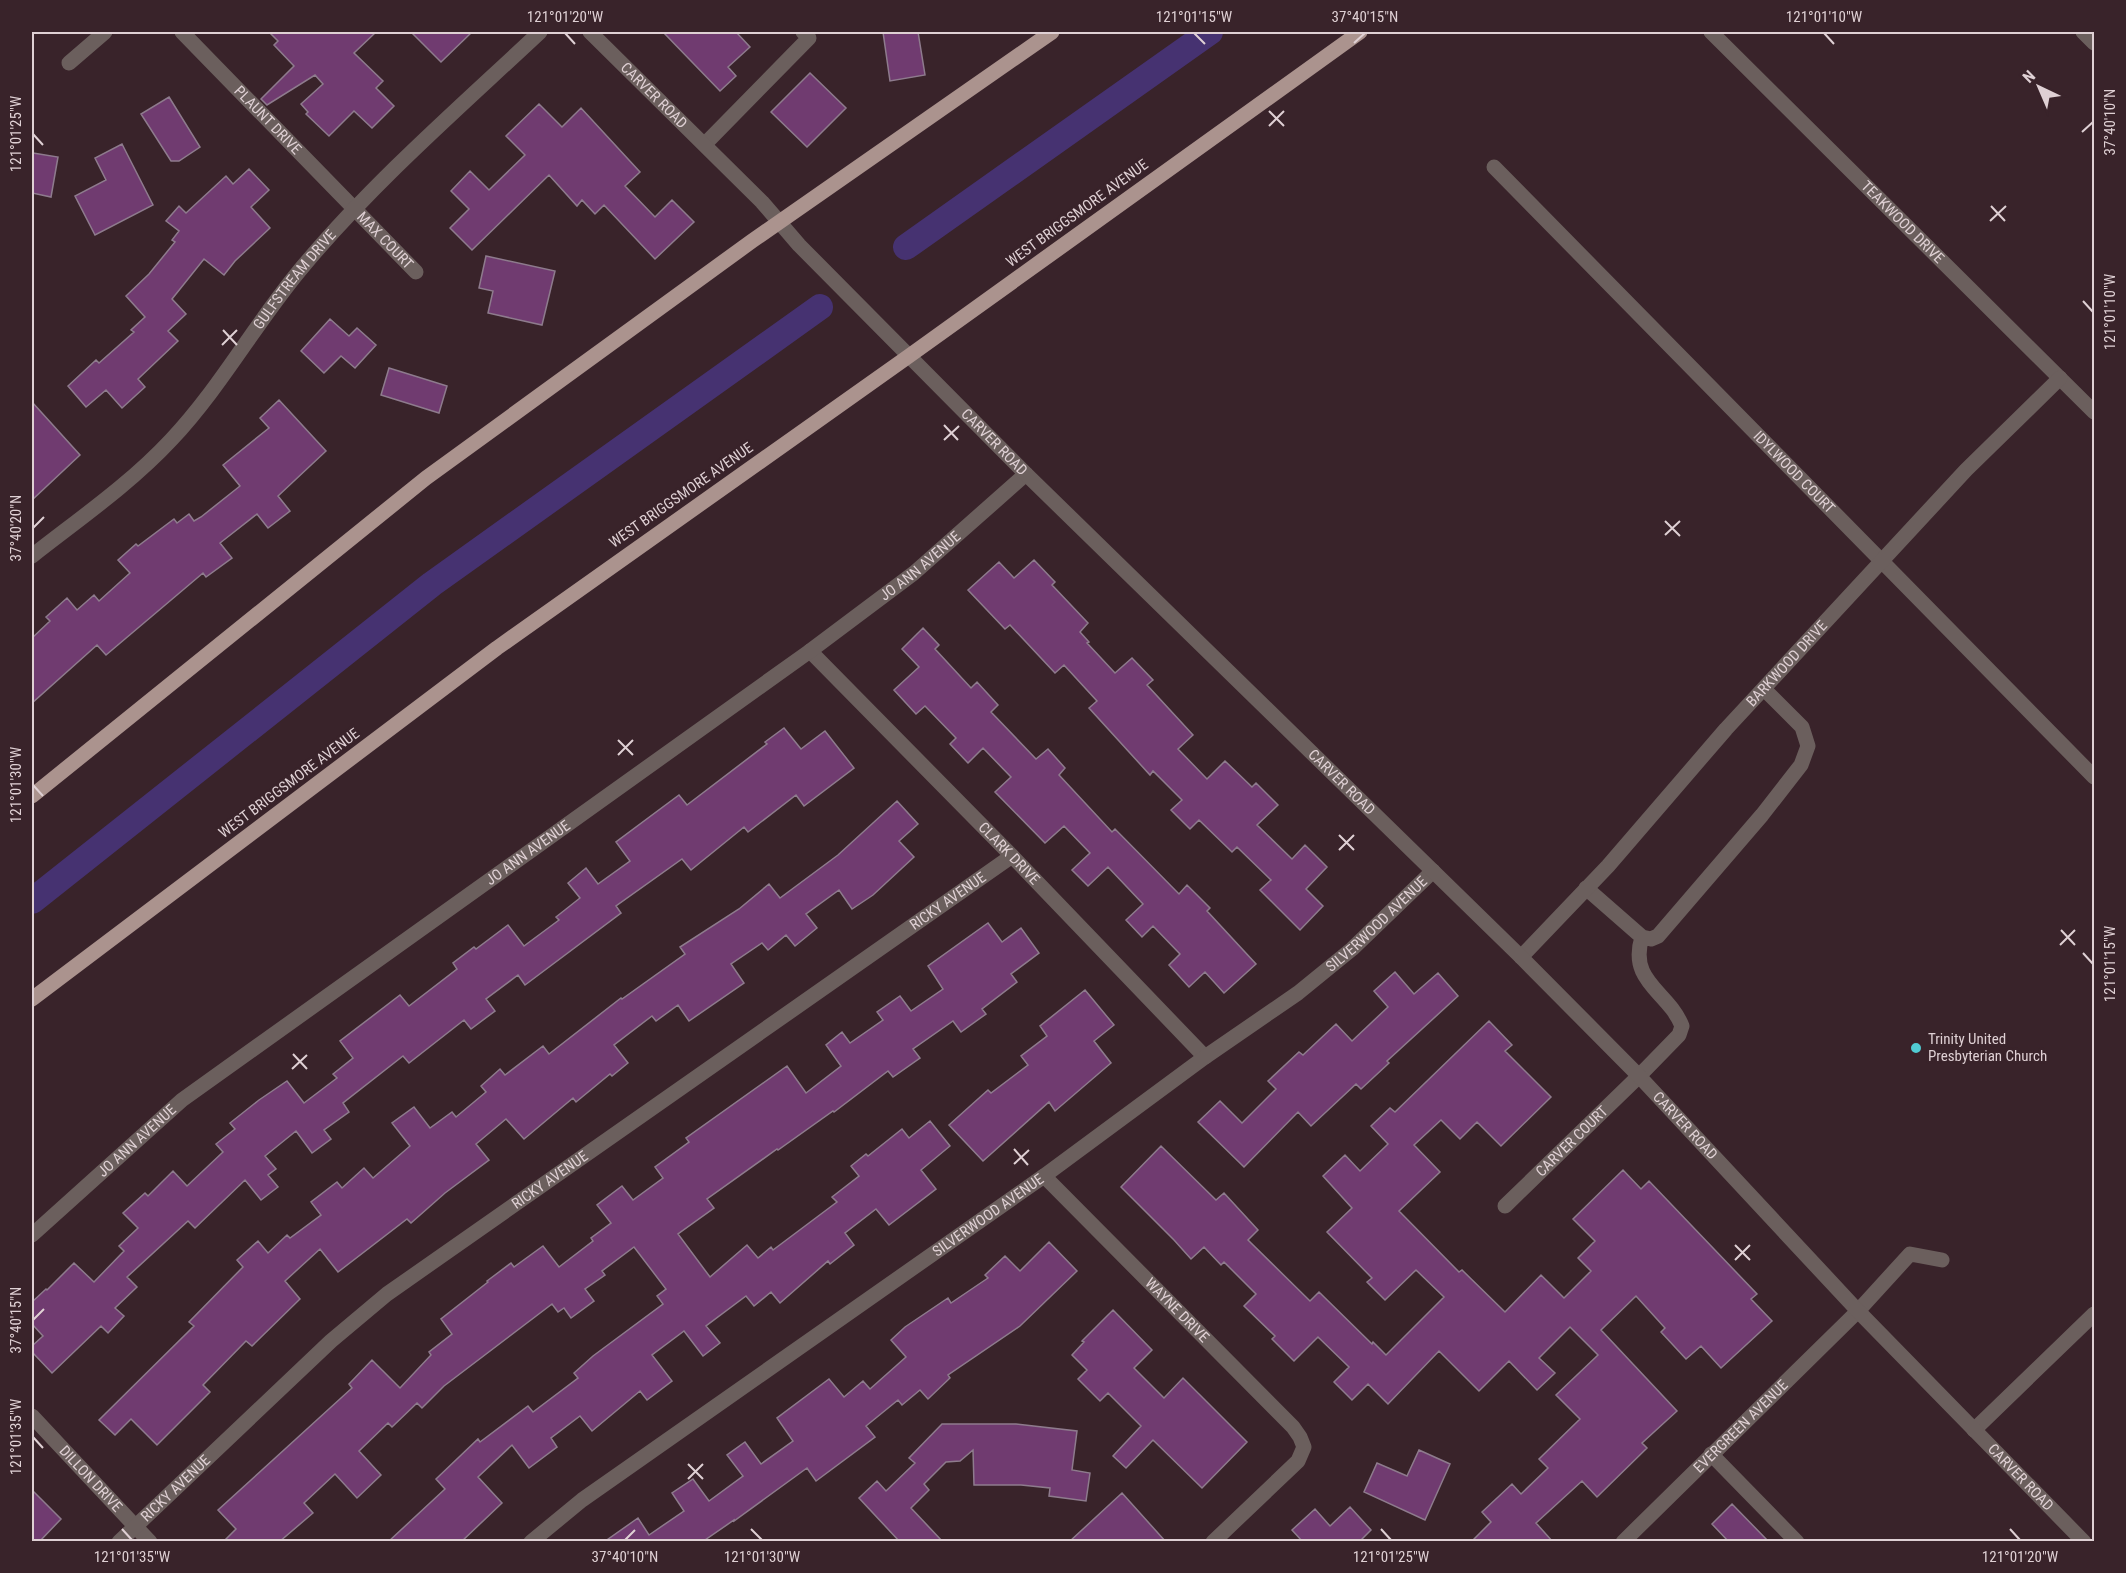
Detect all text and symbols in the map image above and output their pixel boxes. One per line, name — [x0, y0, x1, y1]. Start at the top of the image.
text: 121°01'20"W — [527, 8, 604, 26]
text: 121°01'15"W — [1156, 8, 1233, 26]
text: 37°40'15"N — [1332, 8, 1398, 26]
text: 121°01'10"W — [1786, 8, 1863, 26]
north arrow — [2009, 57, 2069, 117]
street label: CARVER ROAD — [617, 59, 691, 132]
text: N — [2019, 66, 2039, 87]
street label: PLAUNT DRIVE — [230, 82, 305, 158]
text: 37°40'10"N — [2101, 89, 2119, 155]
text: 121°01'25"W — [7, 95, 25, 172]
street label: WEST BRIGGSMORE AVENUE — [1002, 155, 1152, 271]
street label: TEAKWOOD DRIVE — [1857, 177, 1948, 267]
street label: MAX COURT — [353, 208, 417, 273]
street label: GULFSTREAM DRIVE — [249, 226, 340, 333]
text: 121°01'10"W — [2101, 273, 2119, 350]
street label: CARVER ROAD — [958, 405, 1031, 479]
street label: IDYLWOOD COURT — [1750, 427, 1839, 517]
street label: WEST BRIGGSMORE AVENUE — [606, 439, 756, 551]
text: 37°40'20"N — [7, 495, 25, 561]
street label: JO ANN AVENUE — [876, 527, 964, 605]
street label: BARKWOOD DRIVE — [1742, 617, 1831, 710]
street label: WEST BRIGGSMORE AVENUE — [215, 724, 363, 842]
street label: CARVER ROAD — [1304, 745, 1379, 819]
text: 121°01'30"W — [7, 746, 25, 823]
street label: JO ANN AVENUE — [482, 816, 574, 889]
street label: CLARK DRIVE — [975, 818, 1044, 888]
street label: RICKY AVENUE — [906, 868, 989, 934]
street label: SILVERWOOD AVENUE — [1322, 873, 1431, 976]
text: 121°01'15"W — [2101, 925, 2119, 1002]
place label: Trinity United Presbyterian Church — [1928, 1030, 2047, 1065]
marker: Trinity United Presbyterian Church — [1909, 1041, 1923, 1055]
street label: CARVER ROAD — [1649, 1088, 1721, 1163]
street label: JO ANN AVENUE — [94, 1101, 180, 1181]
street label: CARVER COURT — [1532, 1102, 1612, 1180]
street label: RICKY AVENUE — [508, 1147, 591, 1213]
street label: SILVERWOOD AVENUE — [929, 1170, 1047, 1260]
street label: WAYNE DRIVE — [1141, 1274, 1213, 1346]
text: 37°40'15"N — [7, 1287, 25, 1353]
street label: EVERGREEN AVENUE — [1690, 1376, 1792, 1477]
text: 121°01'35"W — [7, 1398, 25, 1475]
street label: CARVER ROAD — [1984, 1440, 2057, 1514]
street label: DILLON DRIVE — [55, 1442, 126, 1516]
street label: RICKY AVENUE — [137, 1451, 214, 1525]
text: 121°01'35"W — [94, 1548, 171, 1566]
text: 37°40'10"N — [592, 1548, 658, 1566]
text: 121°01'30"W — [724, 1548, 801, 1566]
text: 121°01'25"W — [1353, 1548, 1430, 1566]
text: 121°01'20"W — [1982, 1548, 2059, 1566]

